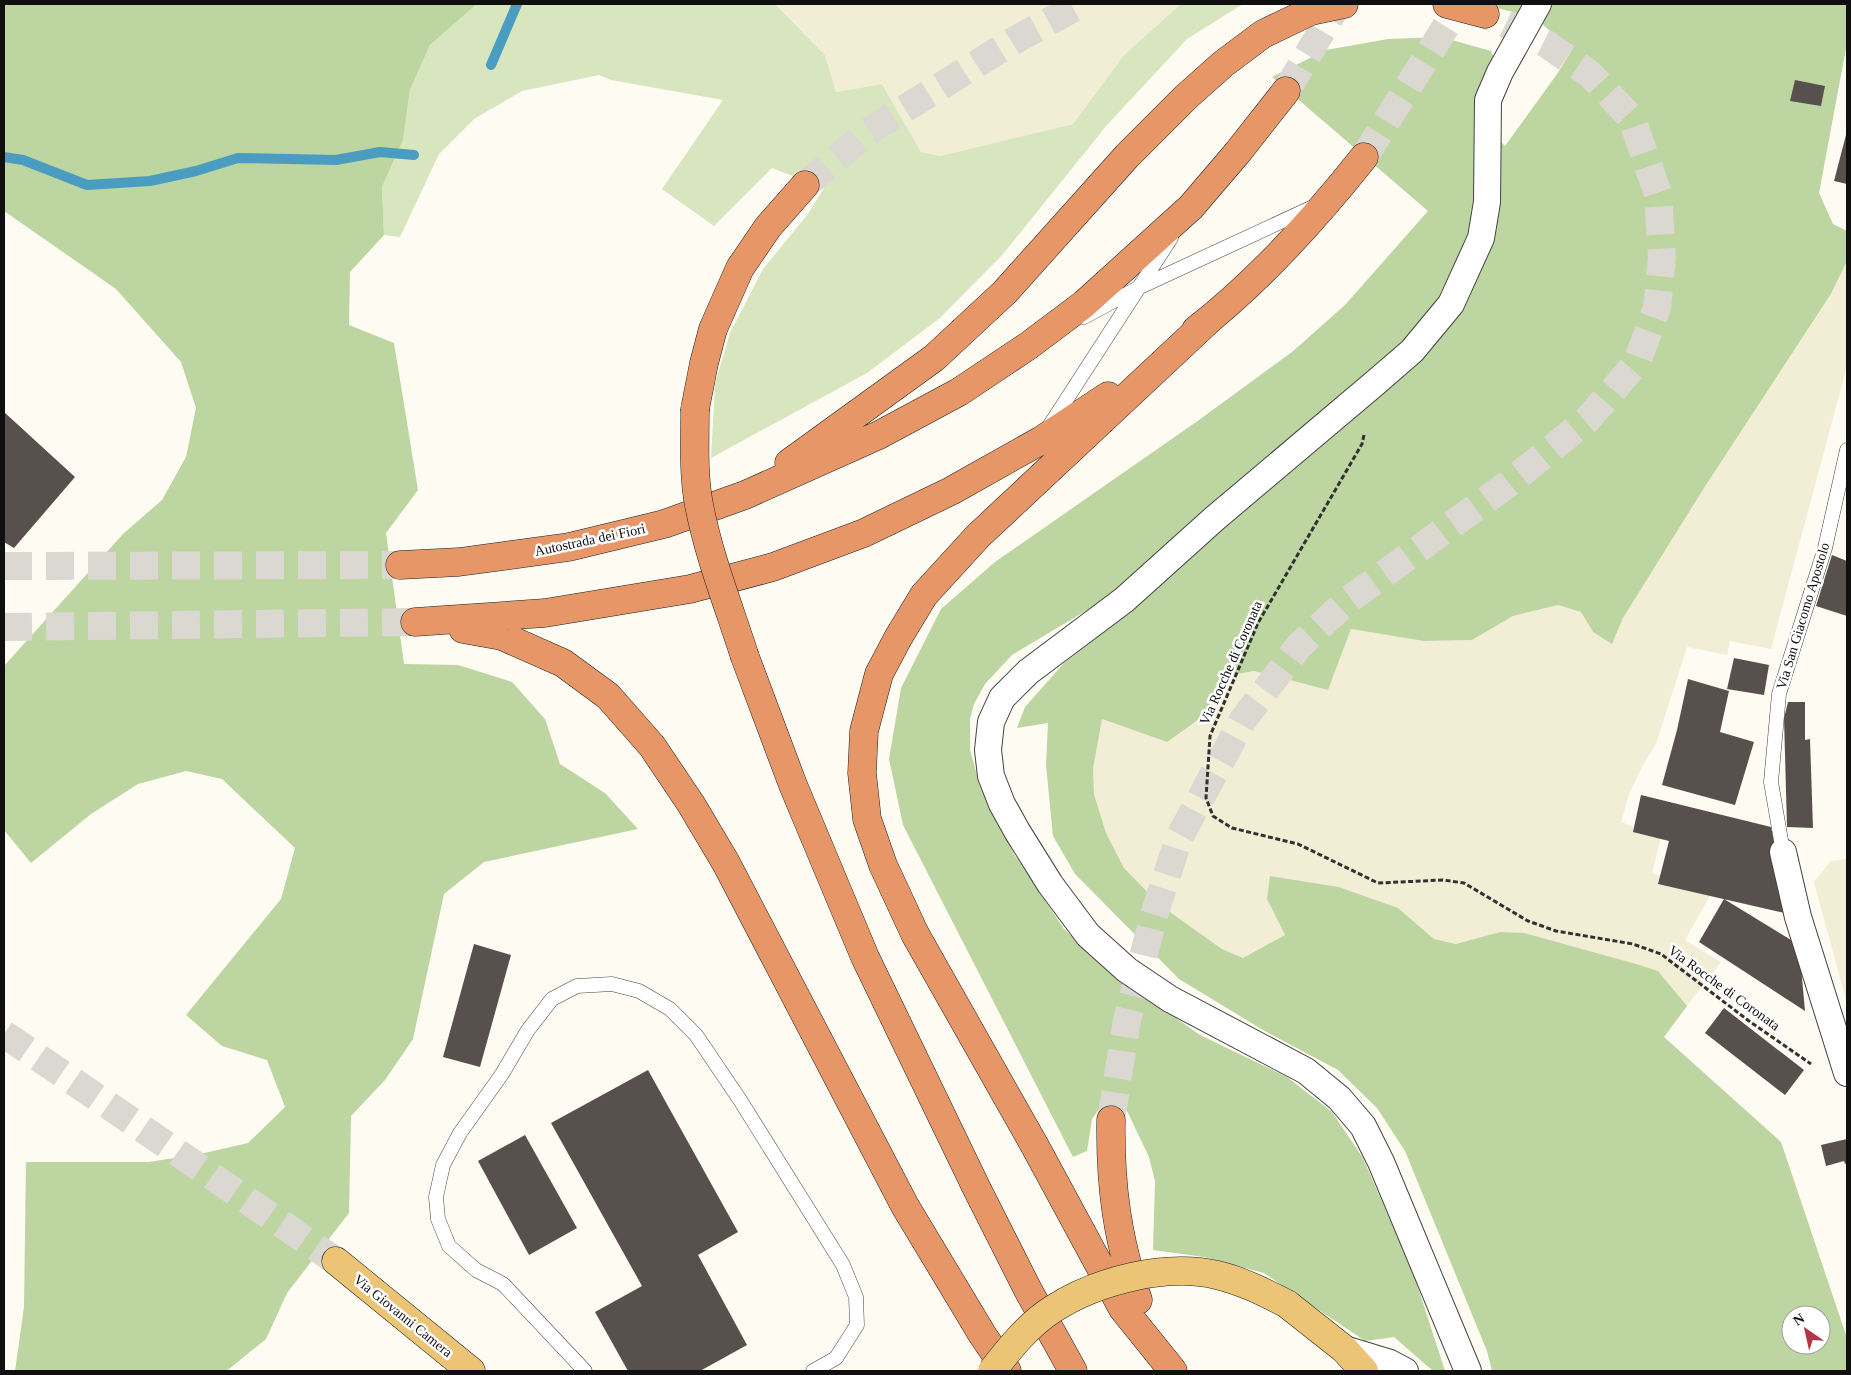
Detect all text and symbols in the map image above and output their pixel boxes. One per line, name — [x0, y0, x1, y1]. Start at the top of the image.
street label: Autostrada dei Fiori — [533, 521, 647, 559]
street label: Via San Giacomo Apostolo — [1773, 541, 1833, 691]
street label: Via Rocche di Coronata — [1197, 598, 1265, 727]
street label: Via Rocche di Coronata — [1665, 943, 1783, 1034]
street label: Via Giovanni Camera — [351, 1272, 456, 1361]
north arrow — [1781, 1305, 1831, 1355]
text: N — [1791, 1311, 1807, 1329]

